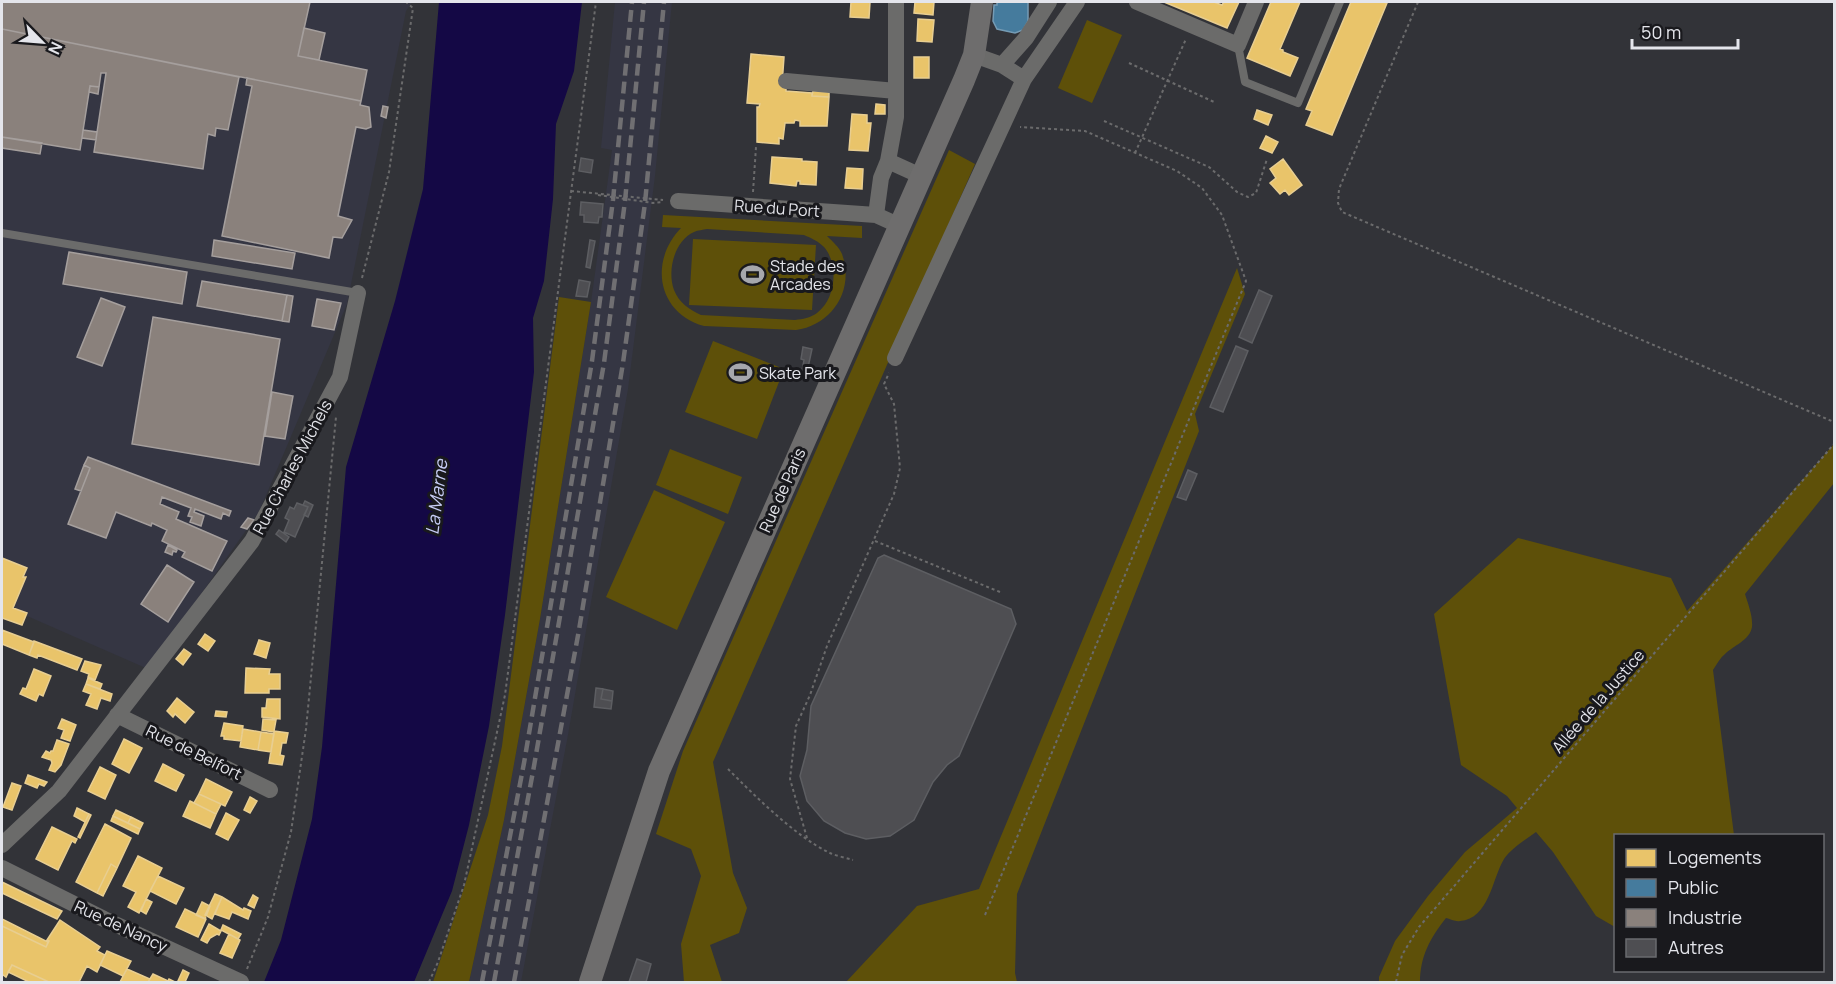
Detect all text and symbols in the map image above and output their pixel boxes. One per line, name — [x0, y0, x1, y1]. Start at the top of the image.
north arrow — [12, 12, 72, 72]
scale bar — [1632, 12, 1738, 50]
text: 50 m — [1641, 20, 1681, 44]
text: N — [43, 38, 68, 58]
street label: Rue du Port — [734, 194, 820, 222]
place label: Stade des Arcades — [770, 255, 844, 295]
sports icon: Stade des Arcades — [739, 262, 765, 288]
sports icon: Skate Park — [728, 360, 754, 386]
place label: Skate Park — [759, 362, 837, 384]
street label: Rue Charles Michels — [247, 396, 337, 538]
street label: Rue de Paris — [754, 444, 810, 536]
water label: La Marne — [419, 457, 453, 536]
street label: Allée de la Justice — [1547, 644, 1649, 758]
street label: Rue de Belfort — [142, 719, 246, 785]
legend — [1614, 834, 1824, 972]
text: Logements — [1668, 845, 1762, 869]
text: Public — [1668, 875, 1719, 899]
street label: Rue de Nancy — [71, 895, 172, 957]
text: Industrie — [1668, 905, 1742, 929]
text: Autres — [1668, 935, 1724, 959]

